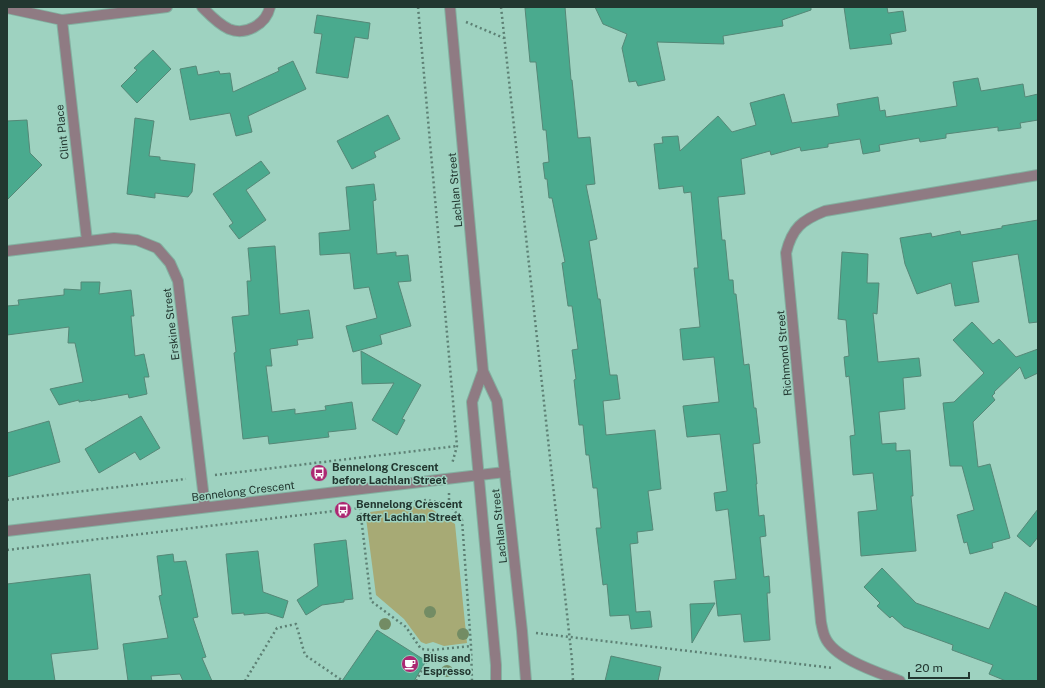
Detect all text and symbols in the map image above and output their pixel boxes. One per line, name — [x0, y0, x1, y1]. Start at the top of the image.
street label: Clint Place — [53, 104, 71, 160]
street label: Lachlan Street — [446, 152, 464, 228]
street label: Erskine Street — [161, 287, 181, 361]
street label: Richmond Street — [774, 310, 794, 396]
place label: Bennelong Crescent before Lachlan Street — [332, 461, 447, 486]
bus stop icon: Bennelong Crescent before Lachlan Street — [309, 463, 329, 483]
street label: Bennelong Crescent — [191, 479, 295, 503]
street label: Lachlan Street — [489, 488, 509, 564]
place label: Bennelong Crescent after Lachlan Street — [356, 498, 463, 523]
bus stop icon: Bennelong Crescent after Lachlan Street — [333, 500, 353, 520]
place label: Bliss and Espresso — [423, 652, 471, 677]
cafe icon: Bliss and Espresso — [400, 654, 420, 674]
scale bar — [909, 654, 969, 680]
text: 20 m — [915, 661, 943, 675]

